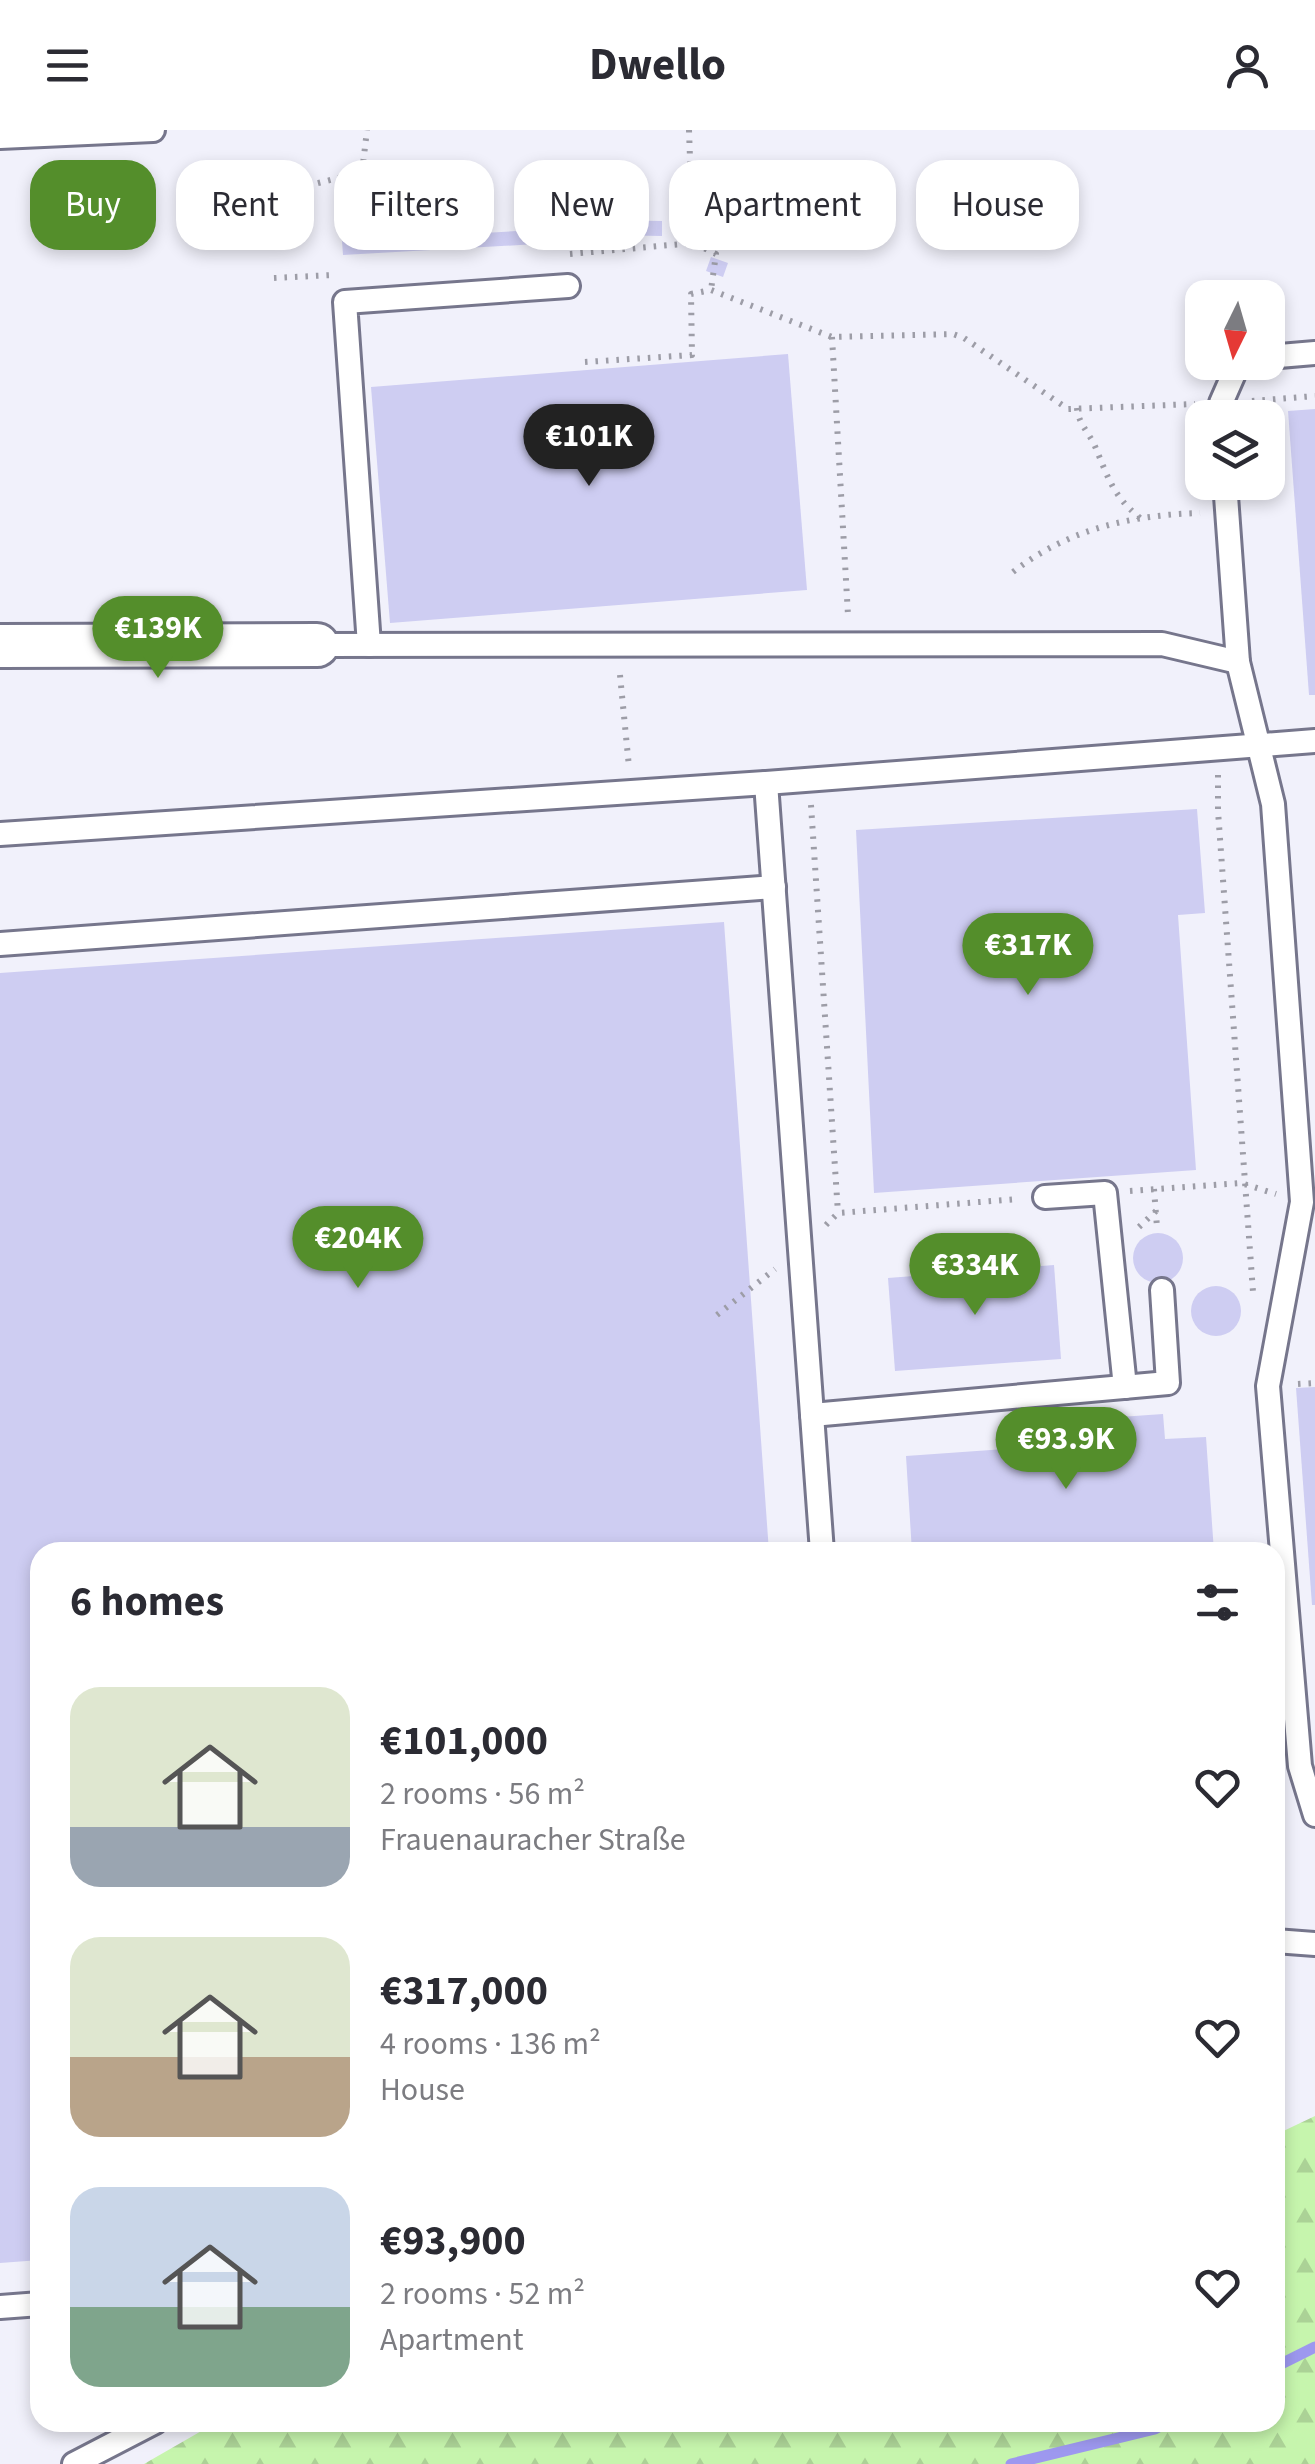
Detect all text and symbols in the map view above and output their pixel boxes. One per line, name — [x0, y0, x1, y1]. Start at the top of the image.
text: Dwello — [589, 33, 726, 97]
icon: menu — [40, 38, 95, 93]
icon: person — [1220, 38, 1275, 93]
chip: Buy — [30, 160, 156, 250]
chip: Rent — [176, 160, 314, 250]
chip: Filters — [334, 160, 494, 250]
chip: New — [514, 160, 649, 250]
chip: Apartment — [669, 160, 896, 250]
chip: House — [916, 160, 1079, 250]
north arrow — [1185, 280, 1285, 380]
map controls — [1185, 280, 1285, 500]
button: layers — [1185, 400, 1285, 500]
pin: €101K — [519, 404, 659, 489]
text: €101K — [545, 413, 633, 459]
pin: €139K — [88, 596, 228, 681]
text: €139K — [114, 605, 202, 651]
pin: €317K — [958, 913, 1098, 998]
text: €317K — [984, 922, 1072, 968]
pin: €204K — [288, 1206, 428, 1291]
text: €204K — [314, 1215, 402, 1261]
pin: €334K — [905, 1233, 1045, 1318]
text: €334K — [931, 1242, 1019, 1288]
pin: €93.9K — [985, 1407, 1147, 1492]
text: €93.9K — [1018, 1416, 1114, 1462]
text: 6 homes — [70, 1572, 224, 1632]
icon: filters — [1190, 1575, 1245, 1630]
text: €101,000 — [380, 1711, 548, 1771]
icon: home — [150, 1727, 270, 1847]
icon: heart — [1190, 1760, 1245, 1815]
text: 2 rooms · 56 m² — [380, 1771, 585, 1817]
text: Frauenauracher Straße — [380, 1817, 686, 1863]
text: €317,000 — [380, 1961, 548, 2021]
icon: home — [150, 1977, 270, 2097]
icon: heart — [1190, 2010, 1245, 2065]
text: 4 rooms · 136 m² — [380, 2021, 601, 2067]
text: House — [380, 2067, 465, 2113]
text: €93,900 — [380, 2211, 526, 2271]
icon: home — [150, 2227, 270, 2347]
icon: heart — [1190, 2260, 1245, 2315]
text: 2 rooms · 52 m² — [380, 2271, 585, 2317]
text: Apartment — [380, 2317, 523, 2363]

